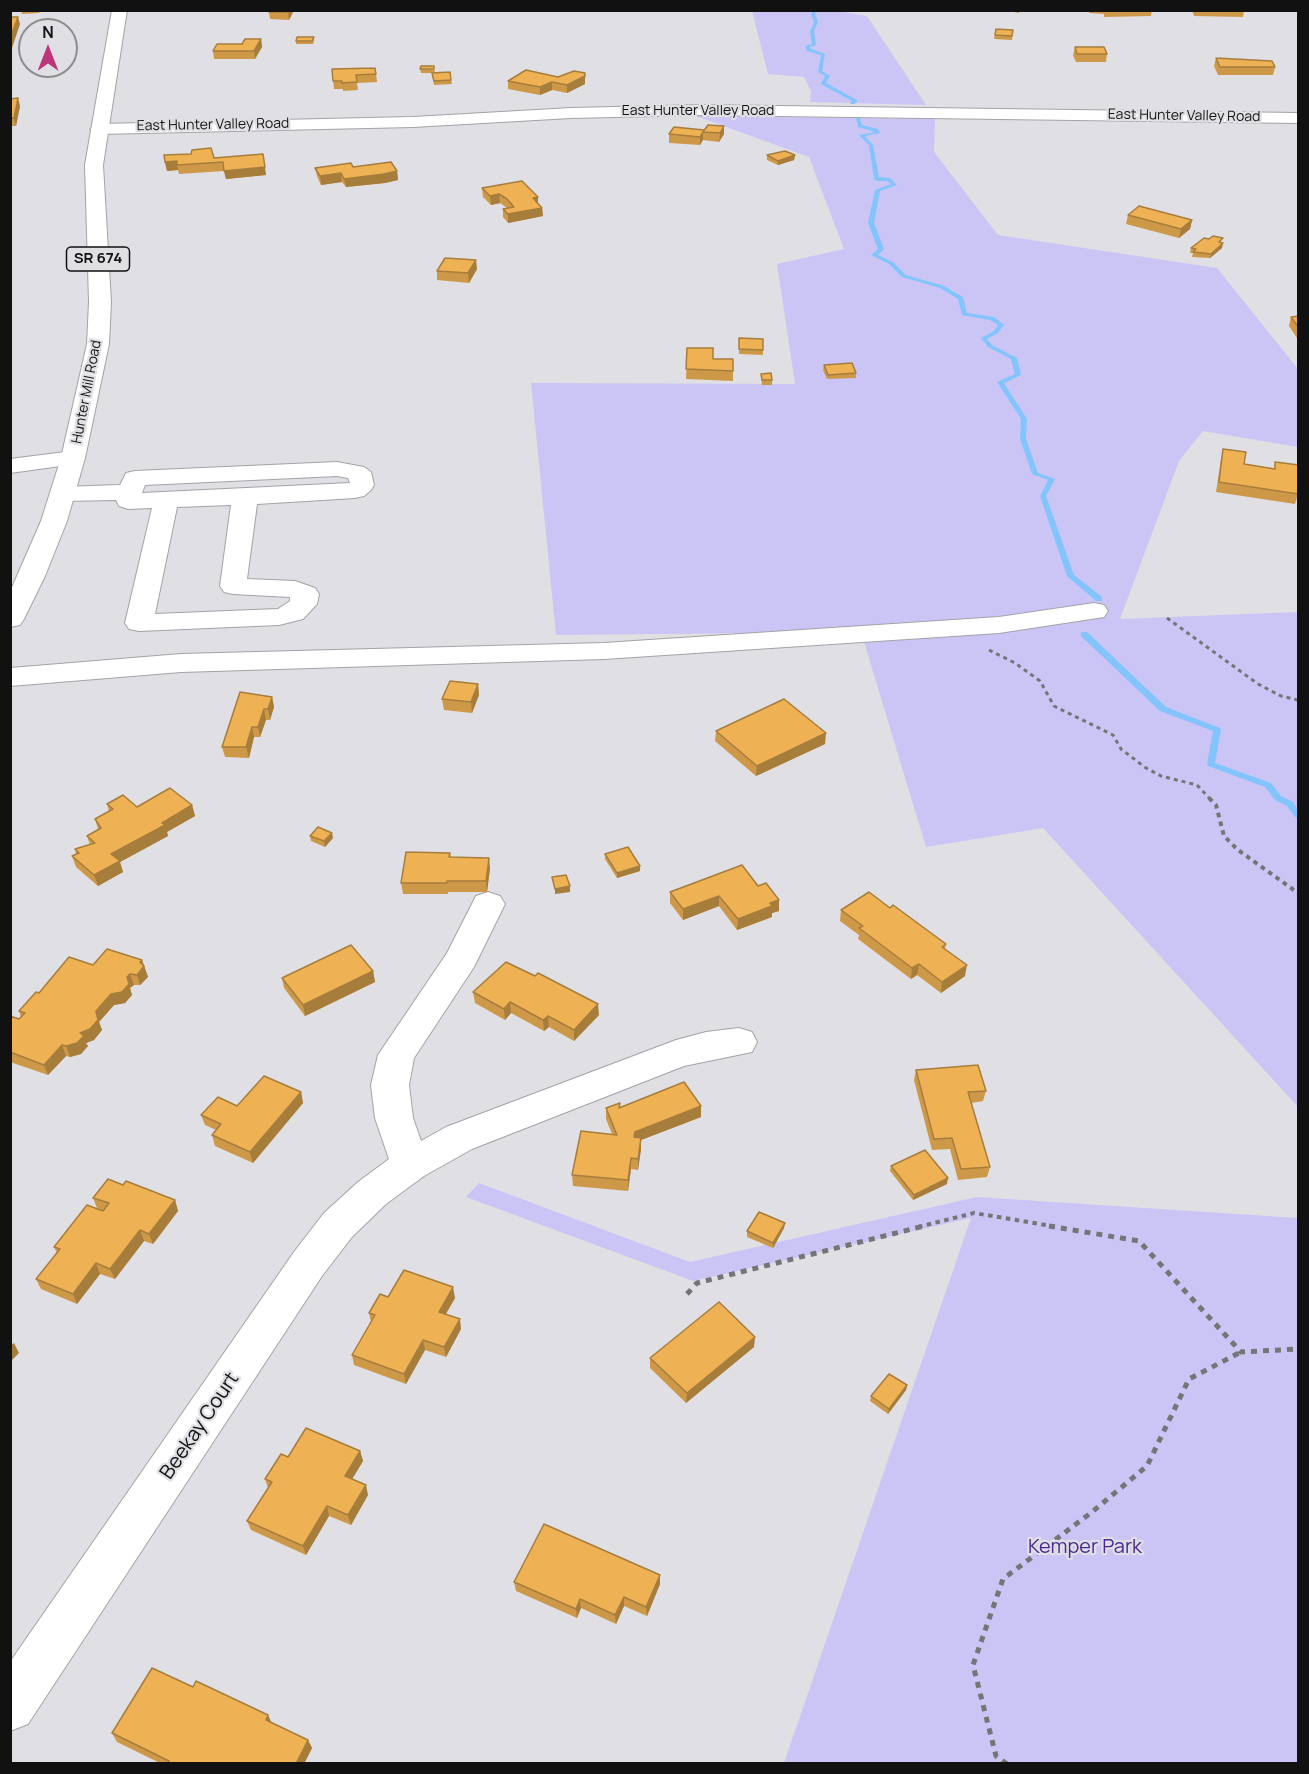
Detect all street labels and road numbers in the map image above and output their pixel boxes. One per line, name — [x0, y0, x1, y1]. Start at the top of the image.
street label: East Hunter Valley Road — [622, 103, 774, 119]
street label: East Hunter Valley Road — [1108, 106, 1260, 126]
street label: East Hunter Valley Road — [137, 115, 289, 135]
road number: SR 674 — [66, 247, 130, 271]
street label: Hunter Mill Road — [69, 339, 105, 445]
street label: Beekay Court — [155, 1368, 245, 1484]

